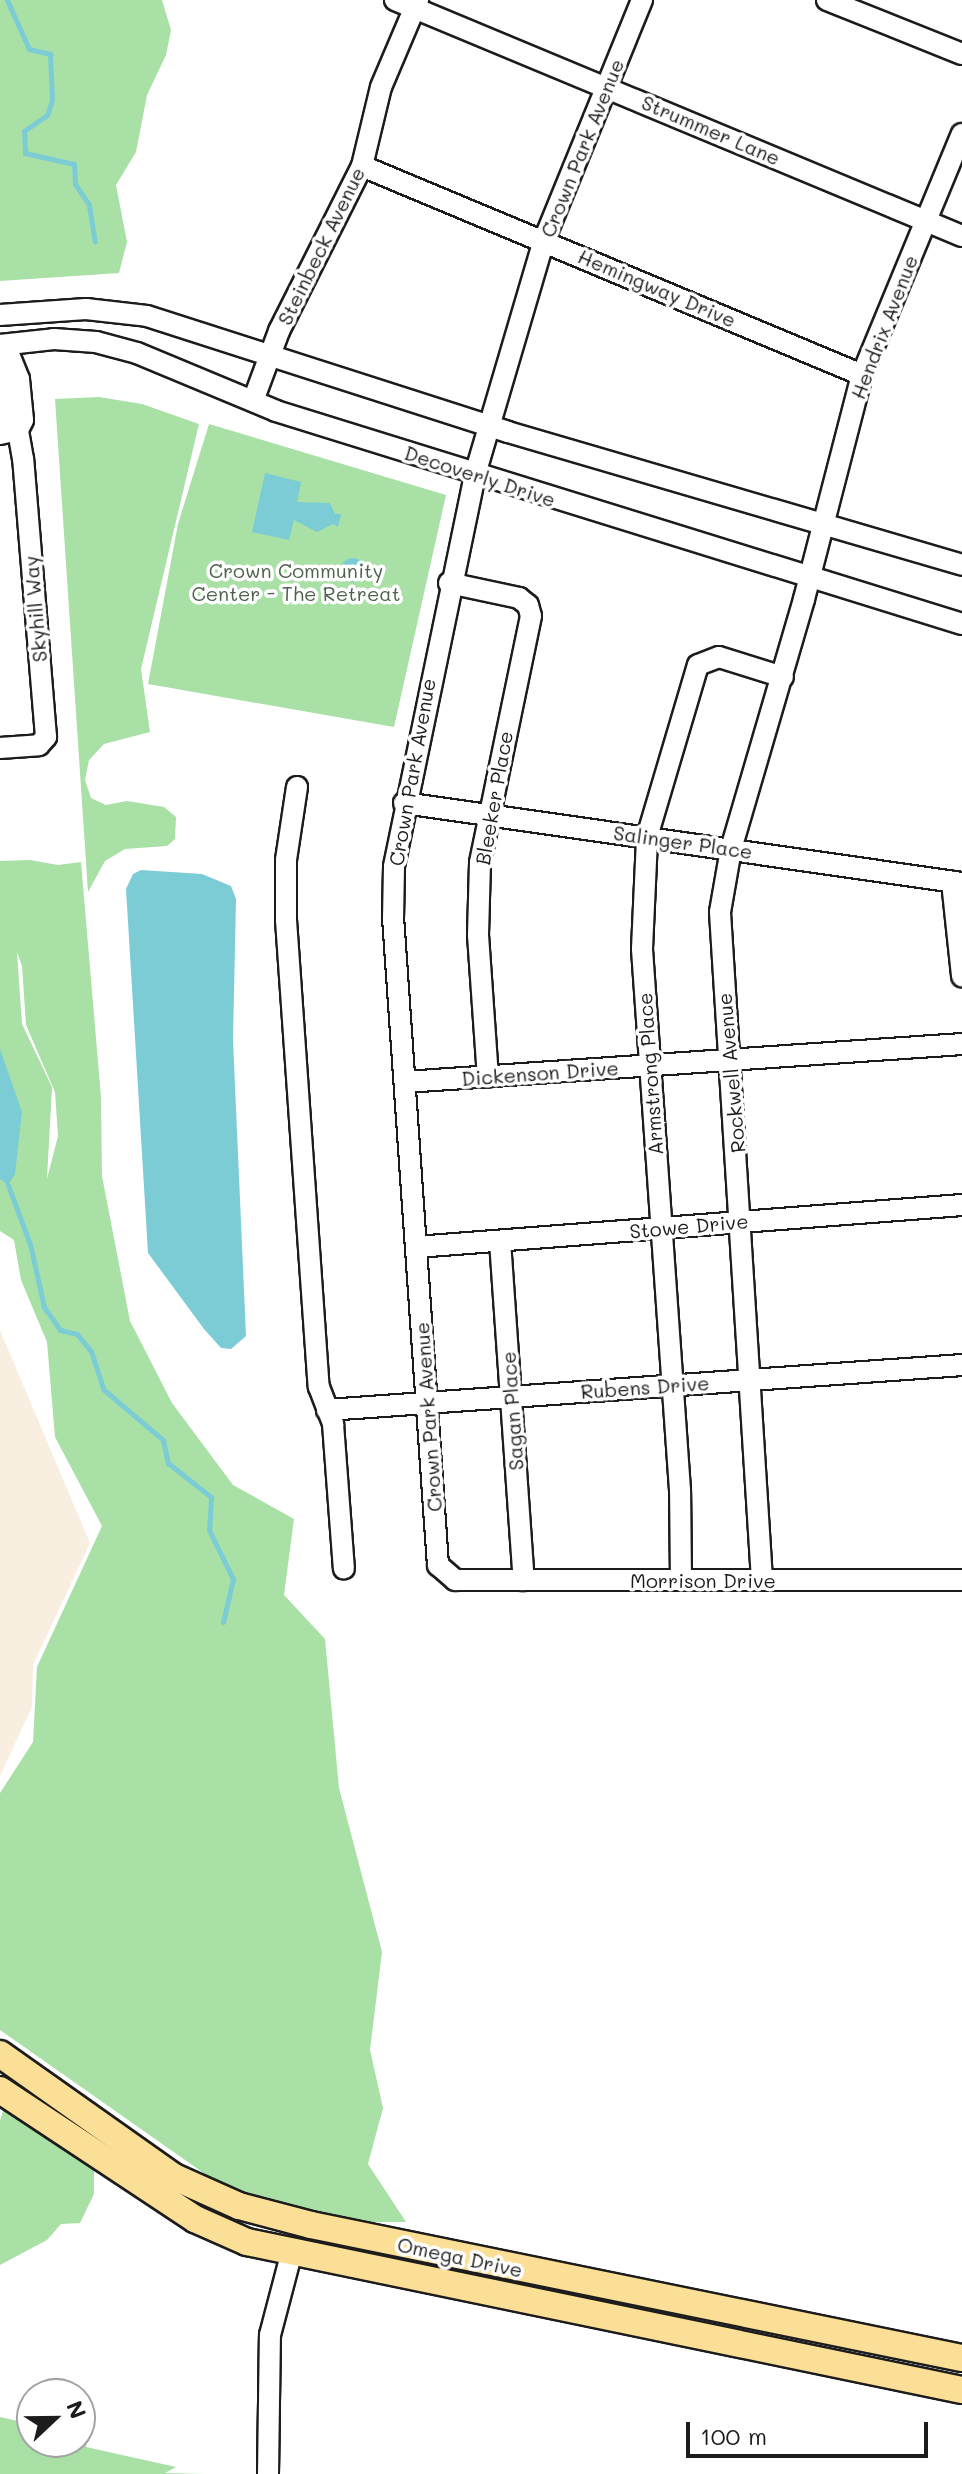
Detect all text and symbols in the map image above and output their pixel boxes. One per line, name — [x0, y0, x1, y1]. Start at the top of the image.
street label: Crown Park Avenue — [535, 55, 629, 241]
street label: Strummer Lane — [638, 90, 784, 170]
street label: Steinbeck Avenue — [272, 163, 370, 329]
street label: Hemingway Drive — [575, 244, 739, 332]
street label: Hendrix Avenue — [846, 252, 922, 402]
street label: Decoverly Drive — [401, 440, 559, 512]
street label: Skyhill Way — [18, 555, 52, 663]
park label: Crown Community Center - The Retreat — [191, 558, 401, 605]
street label: Crown Park Avenue — [384, 676, 440, 868]
street label: Bleeker Place — [470, 729, 518, 867]
street label: Salinger Place — [612, 820, 754, 864]
street label: Armstrong Place — [632, 992, 668, 1156]
street label: Rockwell Avenue — [712, 992, 750, 1154]
street label: Dickenson Drive — [461, 1056, 619, 1090]
street label: Stowe Drive — [629, 1209, 749, 1243]
street label: Crown Park Avenue — [409, 1321, 447, 1513]
street label: Sagan Place — [496, 1351, 528, 1471]
street label: Rubens Drive — [580, 1371, 710, 1403]
street label: Morrison Drive — [630, 1568, 776, 1592]
street label: Omega Drive — [395, 2232, 525, 2282]
north arrow — [16, 2378, 96, 2458]
text: N — [60, 2396, 93, 2423]
scale bar — [690, 2406, 932, 2456]
text: 100 m — [700, 2420, 767, 2451]

